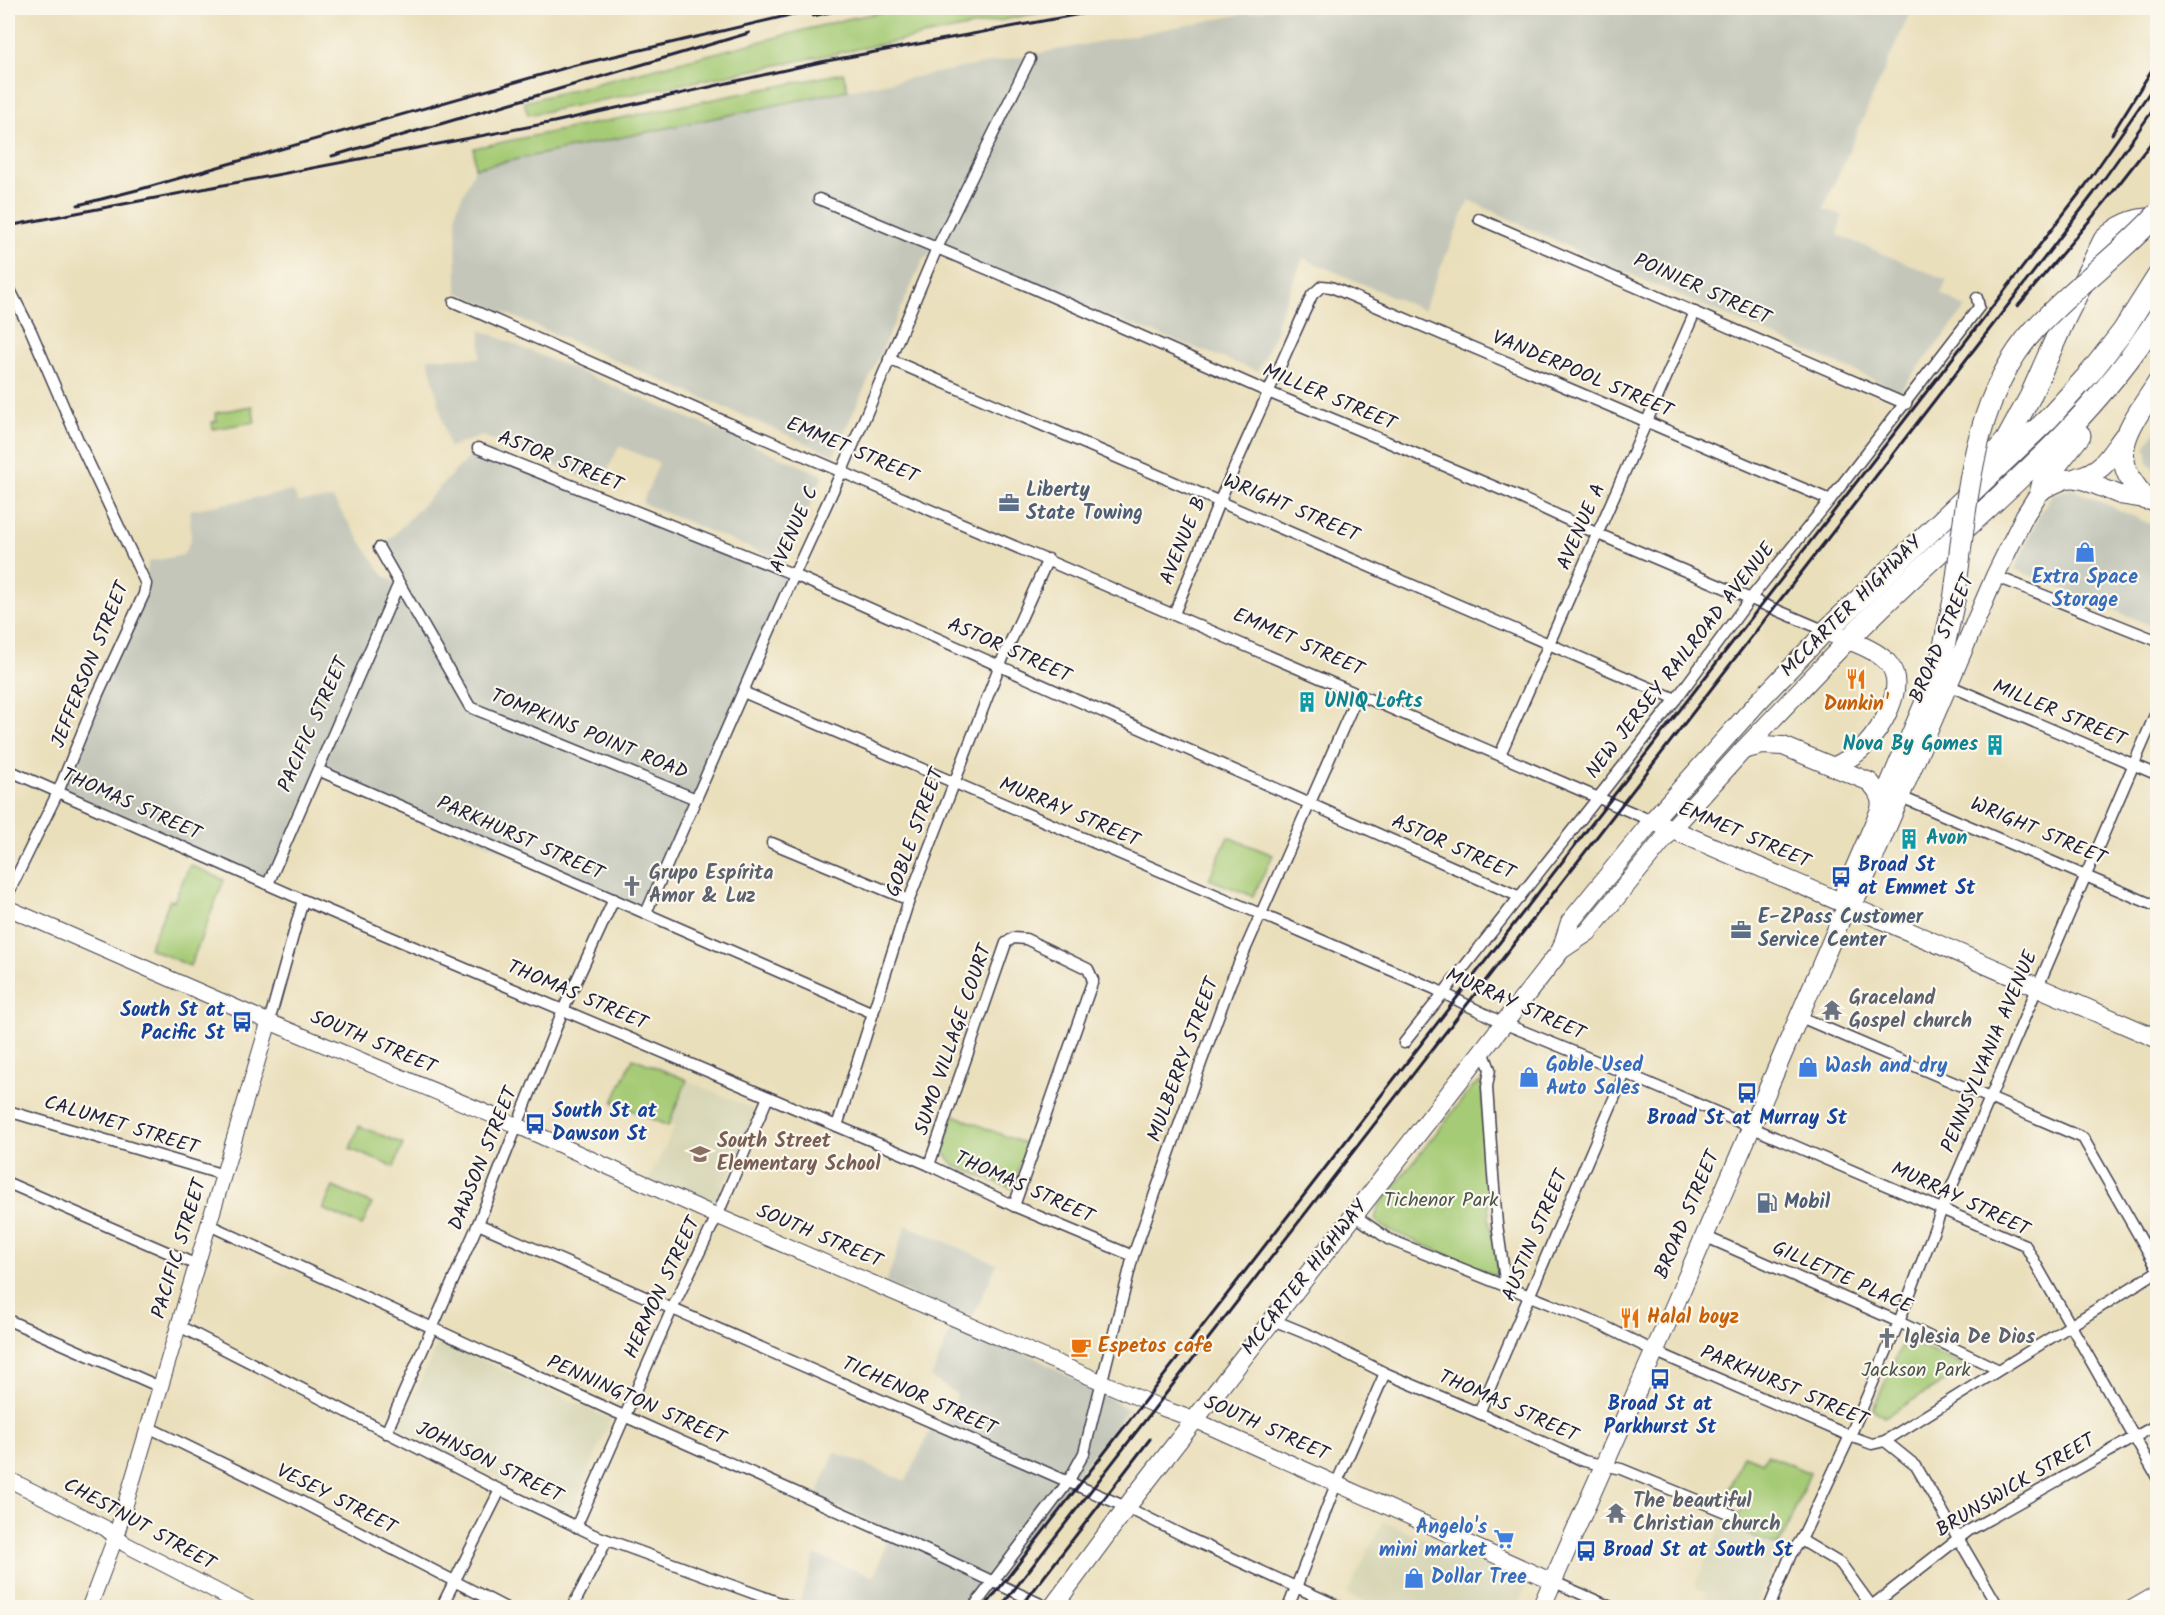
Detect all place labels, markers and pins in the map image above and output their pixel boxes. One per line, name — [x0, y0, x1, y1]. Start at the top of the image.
place label: Liberty State Towing — [1026, 475, 1143, 530]
office icon: Liberty State Towing — [997, 491, 1021, 515]
shop icon: Extra Space Storage — [2073, 540, 2097, 564]
place label: Extra Space Storage — [2032, 562, 2138, 617]
restaurant icon: Dunkin' — [1844, 667, 1868, 691]
place label: UNIQ Lofts — [1324, 686, 1423, 718]
place label: Dunkin' — [1824, 689, 1890, 721]
building icon: UNIQ Lofts — [1295, 690, 1319, 714]
place label: Nova By Gomes — [1843, 729, 1979, 761]
building icon: Nova By Gomes — [1983, 733, 2007, 757]
place label: Avon — [1926, 823, 1967, 855]
building icon: Avon — [1897, 827, 1921, 851]
place label: Broad St at Emmet St — [1858, 850, 1976, 905]
place label: Grupo Espírita Amor & Luz — [649, 858, 773, 913]
bus stop icon: Broad St at Emmet St — [1829, 865, 1853, 889]
church icon: Grupo Espírita Amor & Luz — [620, 874, 644, 898]
place label: E-ZPass Customer Service Center — [1758, 902, 1924, 957]
office icon: E-ZPass Customer Service Center — [1729, 918, 1753, 942]
place label: Graceland Gospel church — [1849, 983, 1972, 1038]
place label: South St at Pacific St — [120, 995, 226, 1050]
temple icon: Graceland Gospel church — [1820, 998, 1844, 1022]
bus stop icon: South St at Pacific St — [230, 1010, 254, 1034]
place label: Goble Used Auto Sales — [1546, 1050, 1644, 1105]
place label: Wash and dry — [1825, 1051, 1948, 1083]
shop icon: Wash and dry — [1796, 1055, 1820, 1079]
shop icon: Goble Used Auto Sales — [1517, 1065, 1541, 1089]
bus stop icon: Broad St at Murray St — [1735, 1081, 1759, 1105]
place label: South St at Dawson St — [552, 1096, 658, 1151]
place label: Broad St at Murray St — [1647, 1103, 1848, 1135]
bus stop icon: South St at Dawson St — [523, 1112, 547, 1136]
place label: South Street Elementary School — [717, 1126, 881, 1181]
school or university icon: South Street Elementary School — [688, 1142, 712, 1166]
place label: Mobil — [1784, 1187, 1831, 1219]
fuel station icon: Mobil — [1755, 1191, 1779, 1215]
place label: Halal boyz — [1647, 1302, 1739, 1334]
restaurant icon: Halal boyz — [1618, 1306, 1642, 1330]
place label: Iglesia De Dios — [1904, 1322, 2036, 1354]
church icon: Iglesia De Dios — [1875, 1326, 1899, 1350]
place label: Espetos cafe — [1098, 1331, 1213, 1363]
cafe icon: Espetos cafe — [1069, 1335, 1093, 1359]
bus stop icon: Broad St at Parkhurst St — [1648, 1367, 1672, 1391]
place label: Broad St at Parkhurst St — [1604, 1389, 1717, 1444]
place label: The beautiful Christian church — [1633, 1486, 1781, 1541]
temple icon: The beautiful Christian church — [1604, 1501, 1628, 1525]
place label: Angelo's mini market — [1379, 1512, 1488, 1567]
supermarket icon: Angelo's mini market — [1492, 1527, 1516, 1551]
place label: Broad St at South St — [1603, 1535, 1794, 1567]
bus stop icon: Broad St at South St — [1574, 1539, 1598, 1563]
place label: Dollar Tree — [1431, 1562, 1527, 1594]
shop icon: Dollar Tree — [1402, 1566, 1426, 1590]

